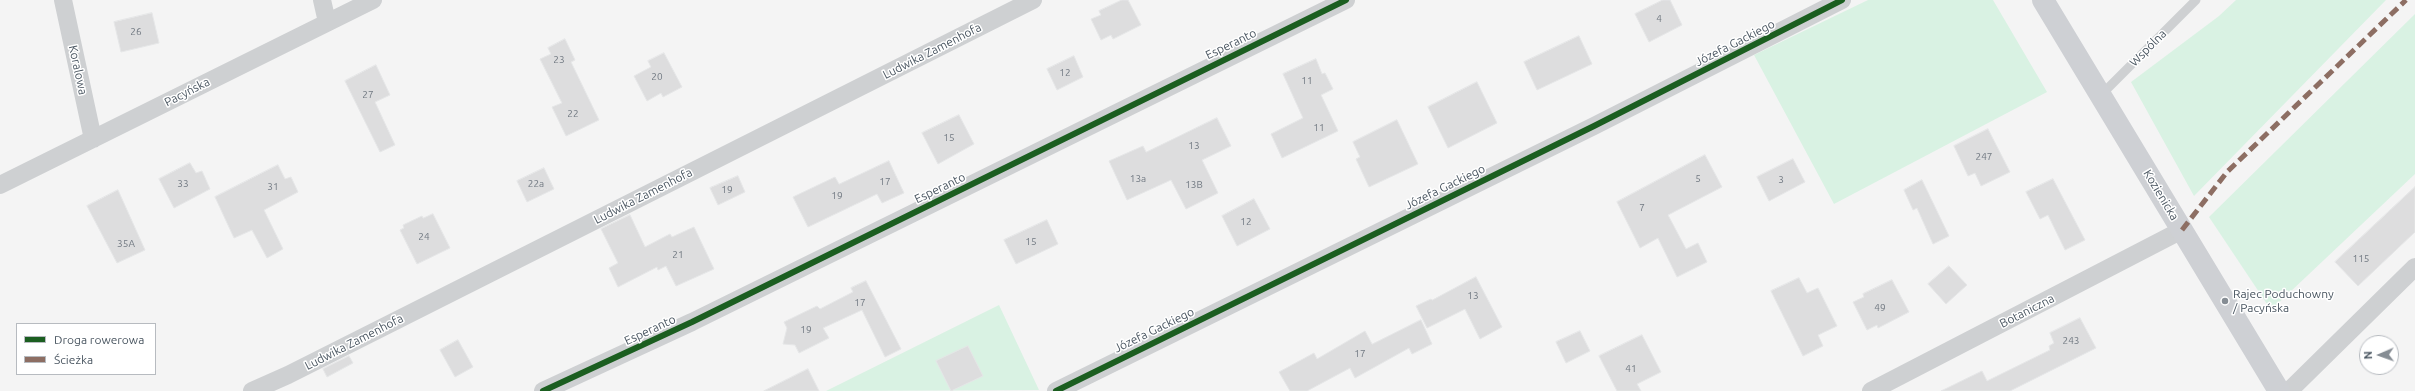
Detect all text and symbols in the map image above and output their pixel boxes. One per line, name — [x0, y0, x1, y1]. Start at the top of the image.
house number: 4 — [1656, 13, 1662, 25]
street label: Józefa Gackiego — [1693, 17, 1777, 69]
street label: Ludwika Zamenhofa — [880, 20, 984, 82]
house number: 26 — [130, 26, 142, 38]
street label: Esperanto — [1203, 26, 1259, 62]
street label: Wspólna — [2127, 27, 2169, 69]
street label: Koralowa — [66, 44, 90, 96]
house number: 23 — [553, 54, 565, 66]
house number: 12 — [1059, 67, 1071, 79]
house number: 20 — [651, 71, 663, 83]
street label: Pacyńska — [162, 74, 212, 110]
house number: 11 — [1301, 75, 1313, 87]
house number: 27 — [362, 89, 374, 101]
house number: 22 — [567, 108, 579, 120]
house number: 11 — [1313, 122, 1325, 134]
house number: 15 — [943, 132, 955, 144]
house number: 13 — [1188, 140, 1200, 152]
house number: 247 — [1976, 151, 1992, 163]
street label: Józefa Gackiego — [1402, 161, 1488, 213]
street label: Ludwika Zamenhofa — [591, 165, 695, 227]
street label: Kozienicka — [2140, 167, 2182, 223]
street label: Esperanto — [912, 170, 968, 206]
house number: 13a — [1130, 173, 1146, 185]
house number: 5 — [1695, 173, 1701, 185]
house number: 3 — [1778, 174, 1784, 186]
house number: 17 — [879, 176, 891, 188]
house number: 33 — [177, 178, 189, 190]
house number: 22a — [528, 178, 544, 190]
house number: 13B — [1185, 179, 1203, 191]
house number: 31 — [267, 181, 279, 193]
house number: 19 — [721, 184, 733, 196]
house number: 19 — [831, 190, 843, 202]
house number: 7 — [1639, 202, 1645, 214]
house number: 12 — [1240, 216, 1252, 228]
house number: 24 — [418, 231, 430, 243]
house number: 15 — [1025, 236, 1037, 248]
house number: 35A — [117, 238, 135, 250]
house number: 21 — [672, 249, 684, 261]
house number: 115 — [2353, 253, 2369, 265]
place label: Rajec Poduchowny / Pacyńska — [2233, 287, 2334, 315]
house number: 13 — [1467, 290, 1479, 302]
street label: Botaniczna — [1997, 291, 2057, 331]
marker: Rajec Poduchowny / Pacyńska — [2220, 296, 2230, 306]
house number: 17 — [854, 297, 866, 309]
house number: 49 — [1874, 302, 1886, 314]
street label: Józefa Gackiego — [1111, 304, 1197, 356]
street label: Ludwika Zamenhofa — [302, 311, 406, 373]
street label: Esperanto — [622, 312, 678, 348]
legend — [16, 323, 156, 375]
house number: 19 — [800, 324, 812, 336]
text: Droga rowerowa — [54, 333, 144, 346]
house number: 243 — [2063, 335, 2079, 347]
north arrow — [2359, 335, 2399, 375]
house number: 17 — [1354, 348, 1366, 360]
text: N — [2362, 351, 2374, 360]
text: Ścieżka — [54, 353, 93, 366]
house number: 41 — [1625, 363, 1637, 375]

